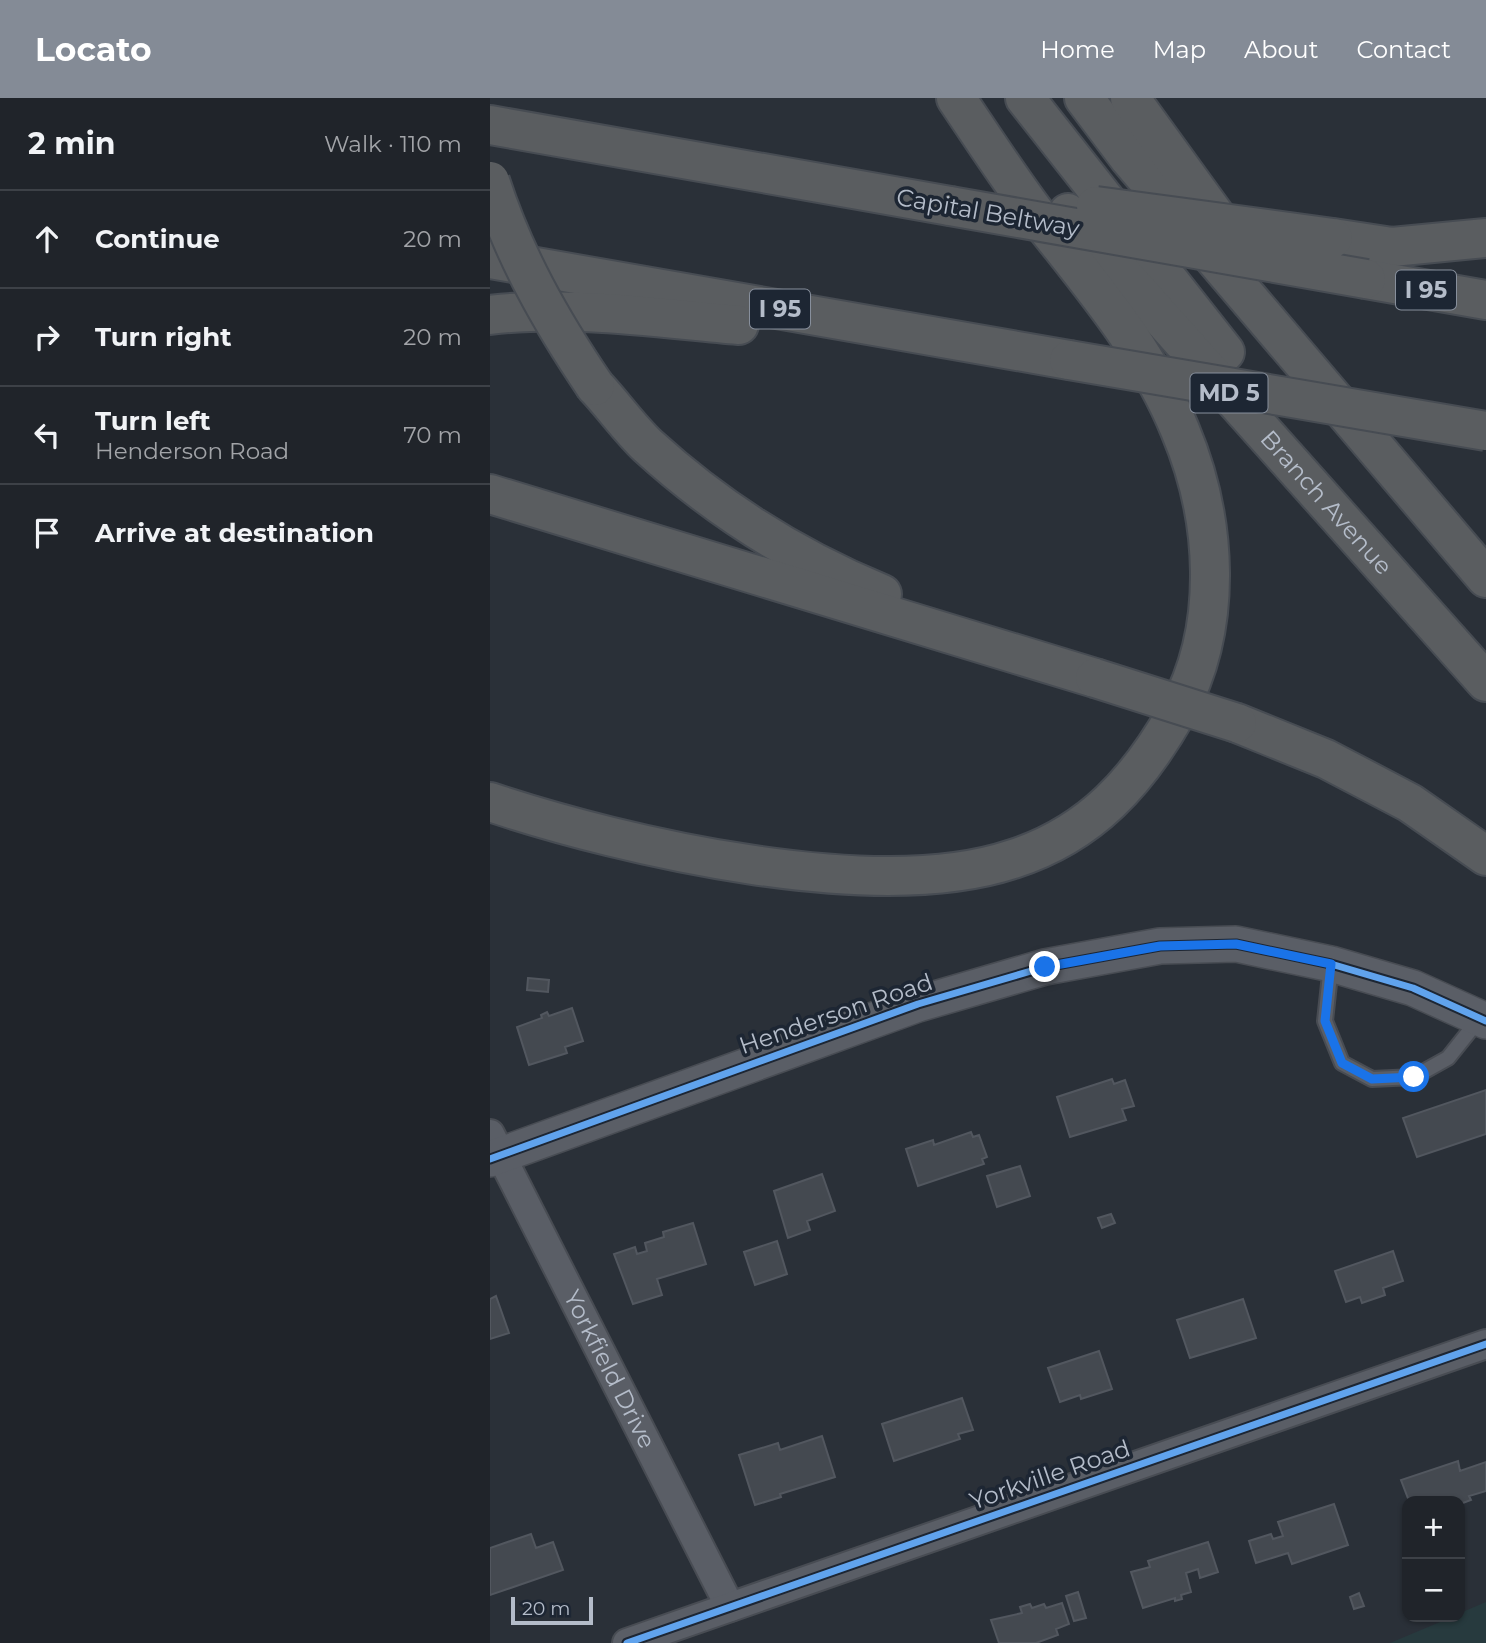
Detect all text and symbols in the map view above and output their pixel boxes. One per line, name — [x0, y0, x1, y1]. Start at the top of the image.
text: Locato — [35, 29, 152, 69]
text: Home — [1040, 35, 1115, 64]
text: Map — [1153, 35, 1206, 64]
text: About — [1244, 35, 1318, 64]
text: Contact — [1356, 35, 1451, 64]
text: 2 min — [28, 125, 115, 162]
text: Walk · 110 m — [324, 130, 462, 158]
street label: Capital Beltway — [894, 182, 1082, 243]
icon: ahead — [28, 220, 66, 258]
text: Continue — [95, 223, 220, 255]
text: 20 m — [403, 225, 462, 253]
road number: I 95 — [1396, 270, 1456, 309]
road number: I 95 — [750, 290, 810, 328]
icon: right — [28, 318, 66, 356]
text: Turn right — [95, 321, 231, 353]
text: 20 m — [403, 323, 462, 351]
road number: MD 5 — [1190, 374, 1268, 412]
text: Turn left — [95, 405, 211, 437]
icon: left — [28, 416, 66, 454]
text: 70 m — [403, 421, 462, 449]
street label: Branch Avenue — [1255, 424, 1398, 581]
text: Henderson Road — [95, 437, 289, 465]
icon: arrive — [28, 514, 66, 552]
text: Arrive at destination — [95, 517, 374, 549]
route end — [1029, 951, 1060, 982]
street label: Henderson Road — [735, 967, 936, 1060]
route start — [1398, 1061, 1429, 1092]
street label: Yorkfield Drive — [558, 1285, 662, 1453]
street label: Yorkville Road — [966, 1433, 1134, 1516]
map controls — [1402, 1496, 1465, 1622]
button: + — [1402, 1496, 1465, 1559]
button: − — [1402, 1559, 1465, 1622]
scale bar — [511, 1594, 593, 1626]
text: 20 m — [522, 1597, 570, 1620]

